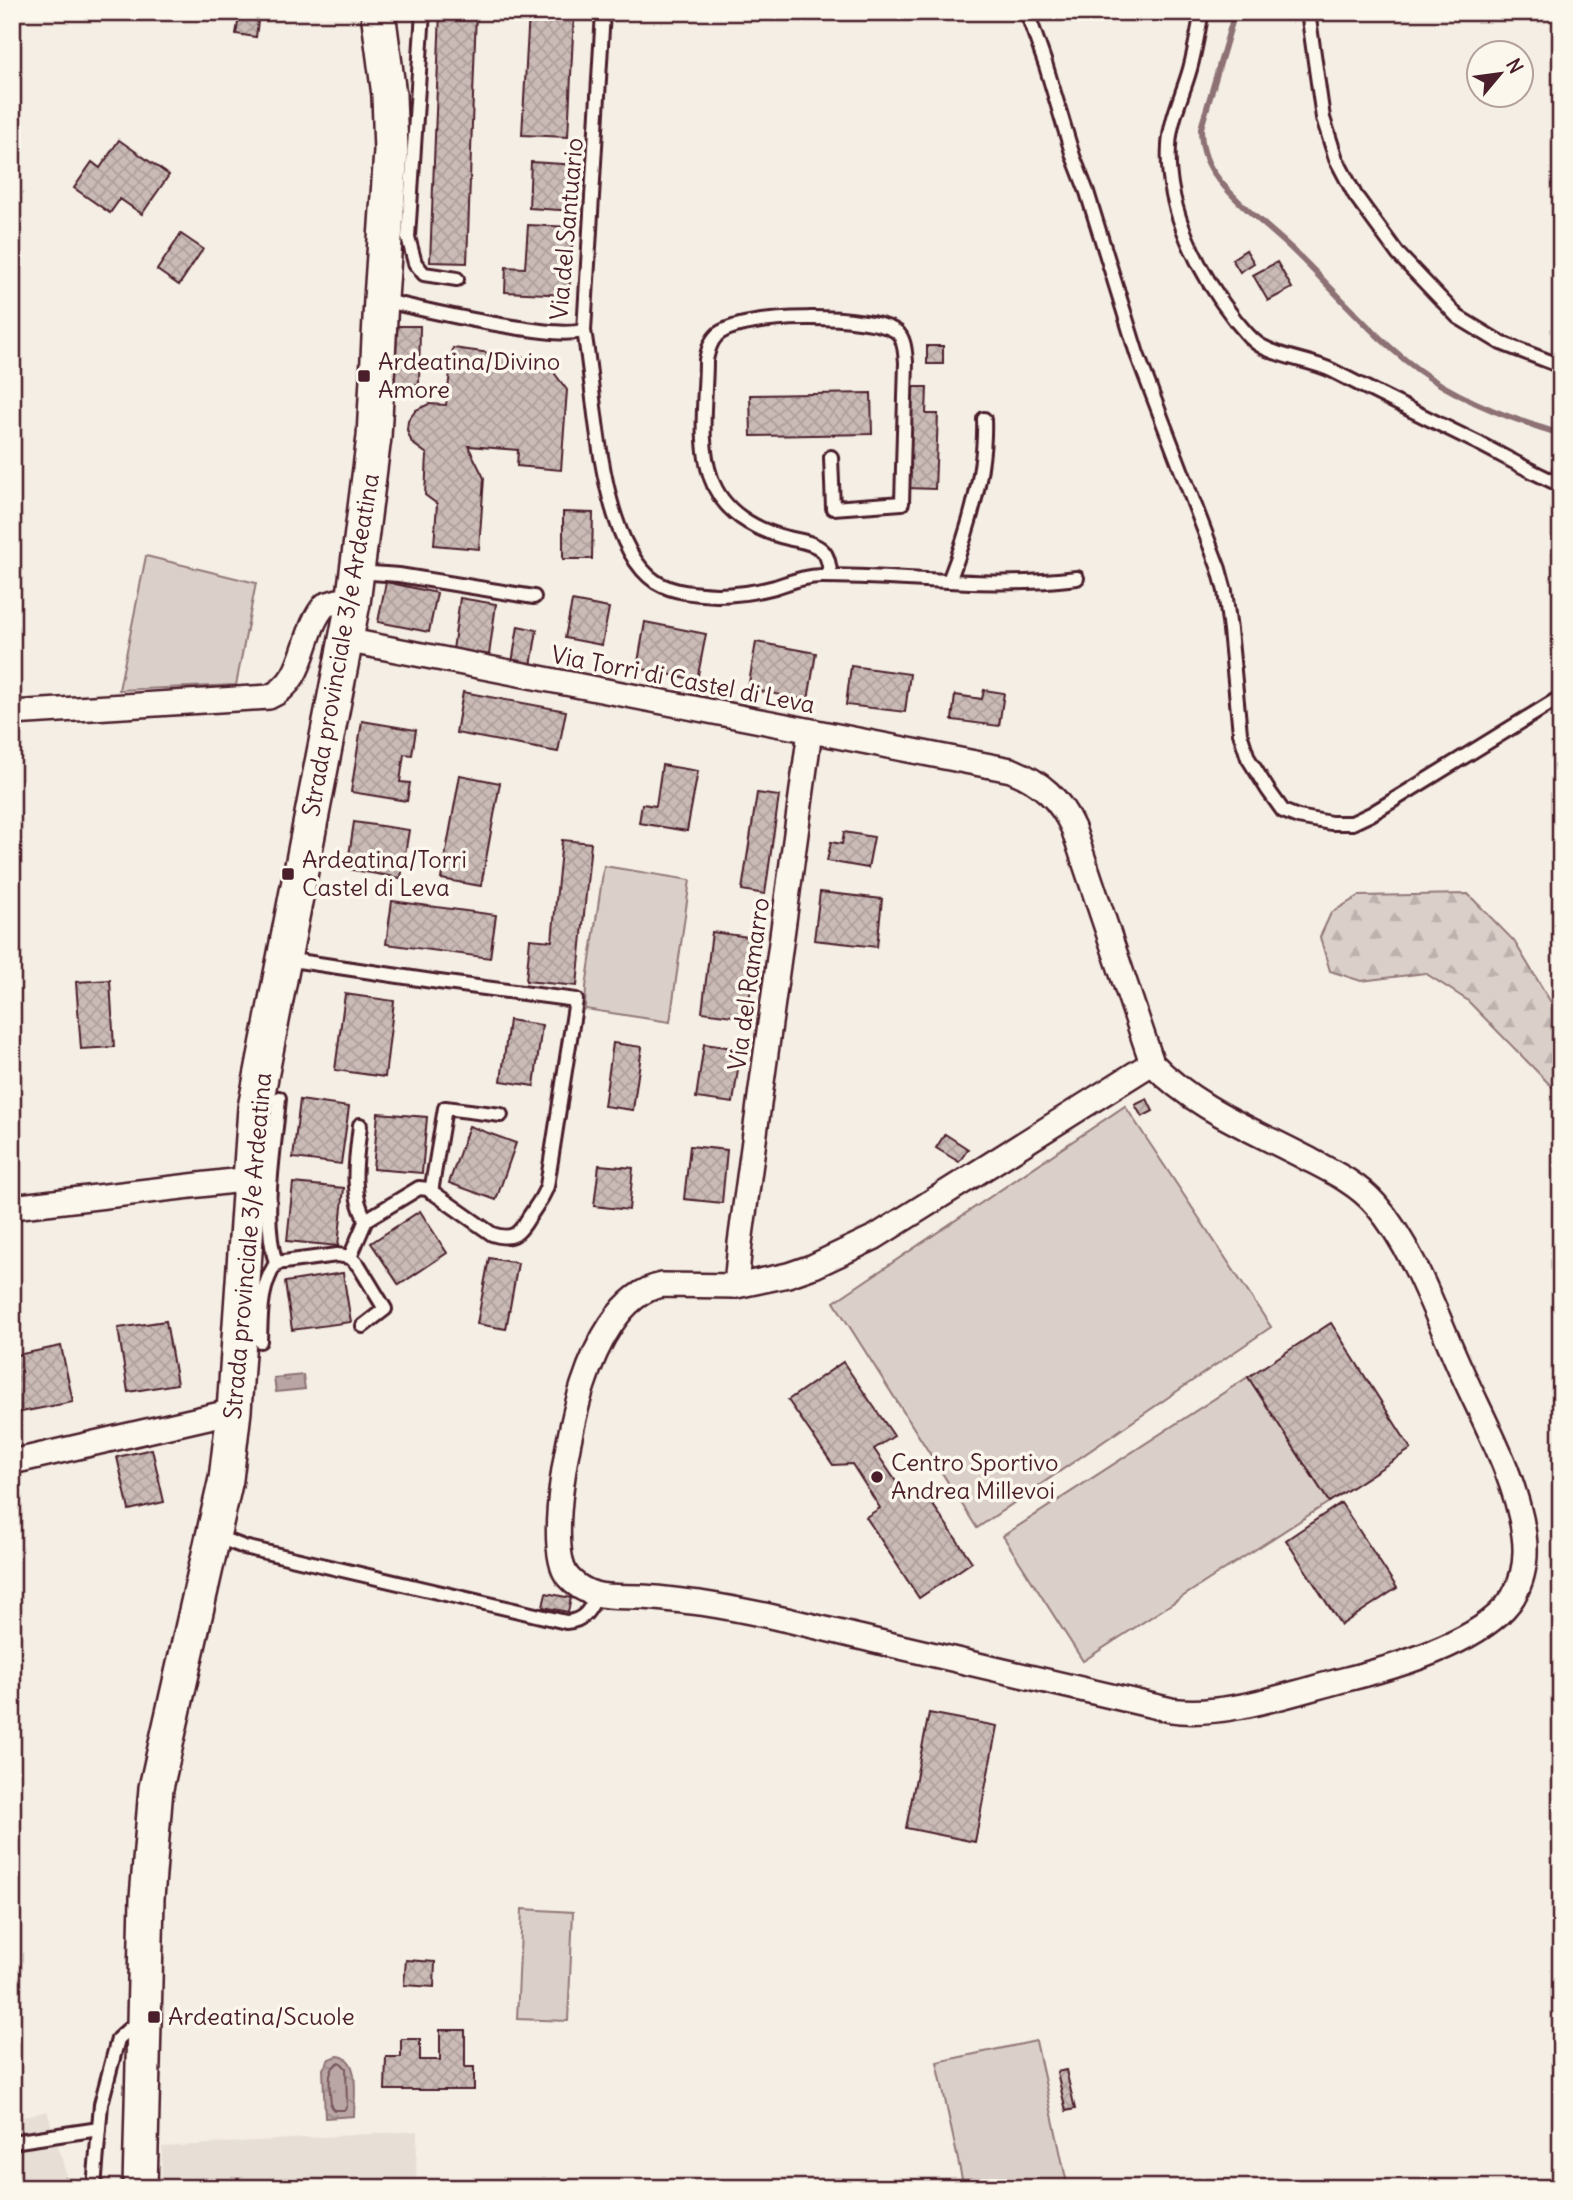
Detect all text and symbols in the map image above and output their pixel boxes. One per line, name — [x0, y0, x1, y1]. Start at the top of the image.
north arrow — [1464, 38, 1534, 108]
text: N — [1501, 54, 1529, 77]
street label: Via del Santuario — [543, 137, 589, 321]
place label: Ardeatina/Divino Amore — [378, 346, 560, 404]
marker: Ardeatina/Divino Amore — [356, 368, 372, 384]
street label: Strada provinciale 3/e Ardeatina — [295, 471, 385, 819]
street label: Via Torri di Castel di Leva — [549, 639, 818, 719]
place label: Ardeatina/Torri Castel di Leva — [302, 844, 467, 902]
marker: Ardeatina/Torri Castel di Leva — [280, 866, 296, 882]
street label: Via del Ramarro — [721, 895, 775, 1072]
street label: Strada provinciale 3/e Ardeatina — [217, 1071, 277, 1421]
place label: Centro Sportivo Andrea Millevoi — [891, 1447, 1059, 1505]
marker: Centro Sportivo Andrea Millevoi — [869, 1469, 885, 1485]
place label: Ardeatina/Scuole — [168, 2001, 355, 2031]
marker: Ardeatina/Scuole — [146, 2009, 162, 2025]

